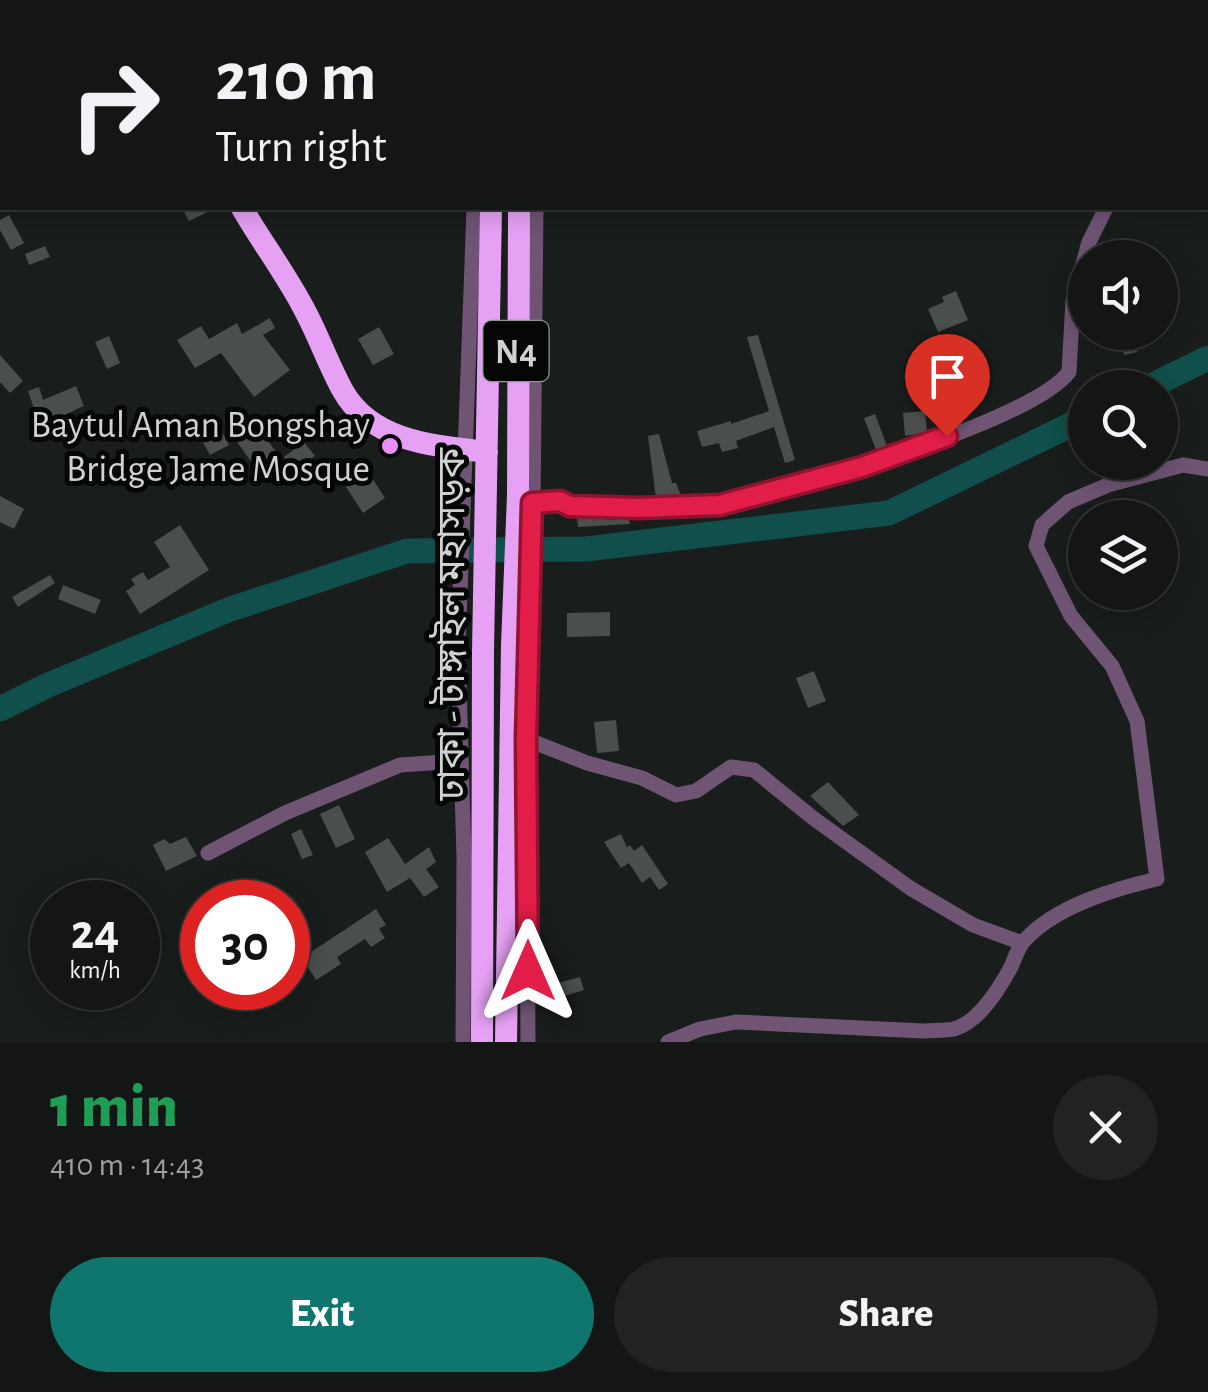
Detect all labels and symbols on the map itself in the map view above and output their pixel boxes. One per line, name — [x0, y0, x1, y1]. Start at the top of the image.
road number: N4 — [484, 321, 548, 381]
pin — [905, 334, 990, 437]
place label: Baytul Aman Bongshay Bridge Jame Mosque — [31, 407, 370, 489]
marker: Baytul Aman Bongshay Bridge Jame Mosque — [379, 435, 401, 457]
street label: ঢাকা - টাঙ্গাইল মহাসড়ক — [429, 446, 472, 801]
speed limit sign: 30 — [180, 880, 310, 1010]
position arrow — [476, 919, 580, 1023]

